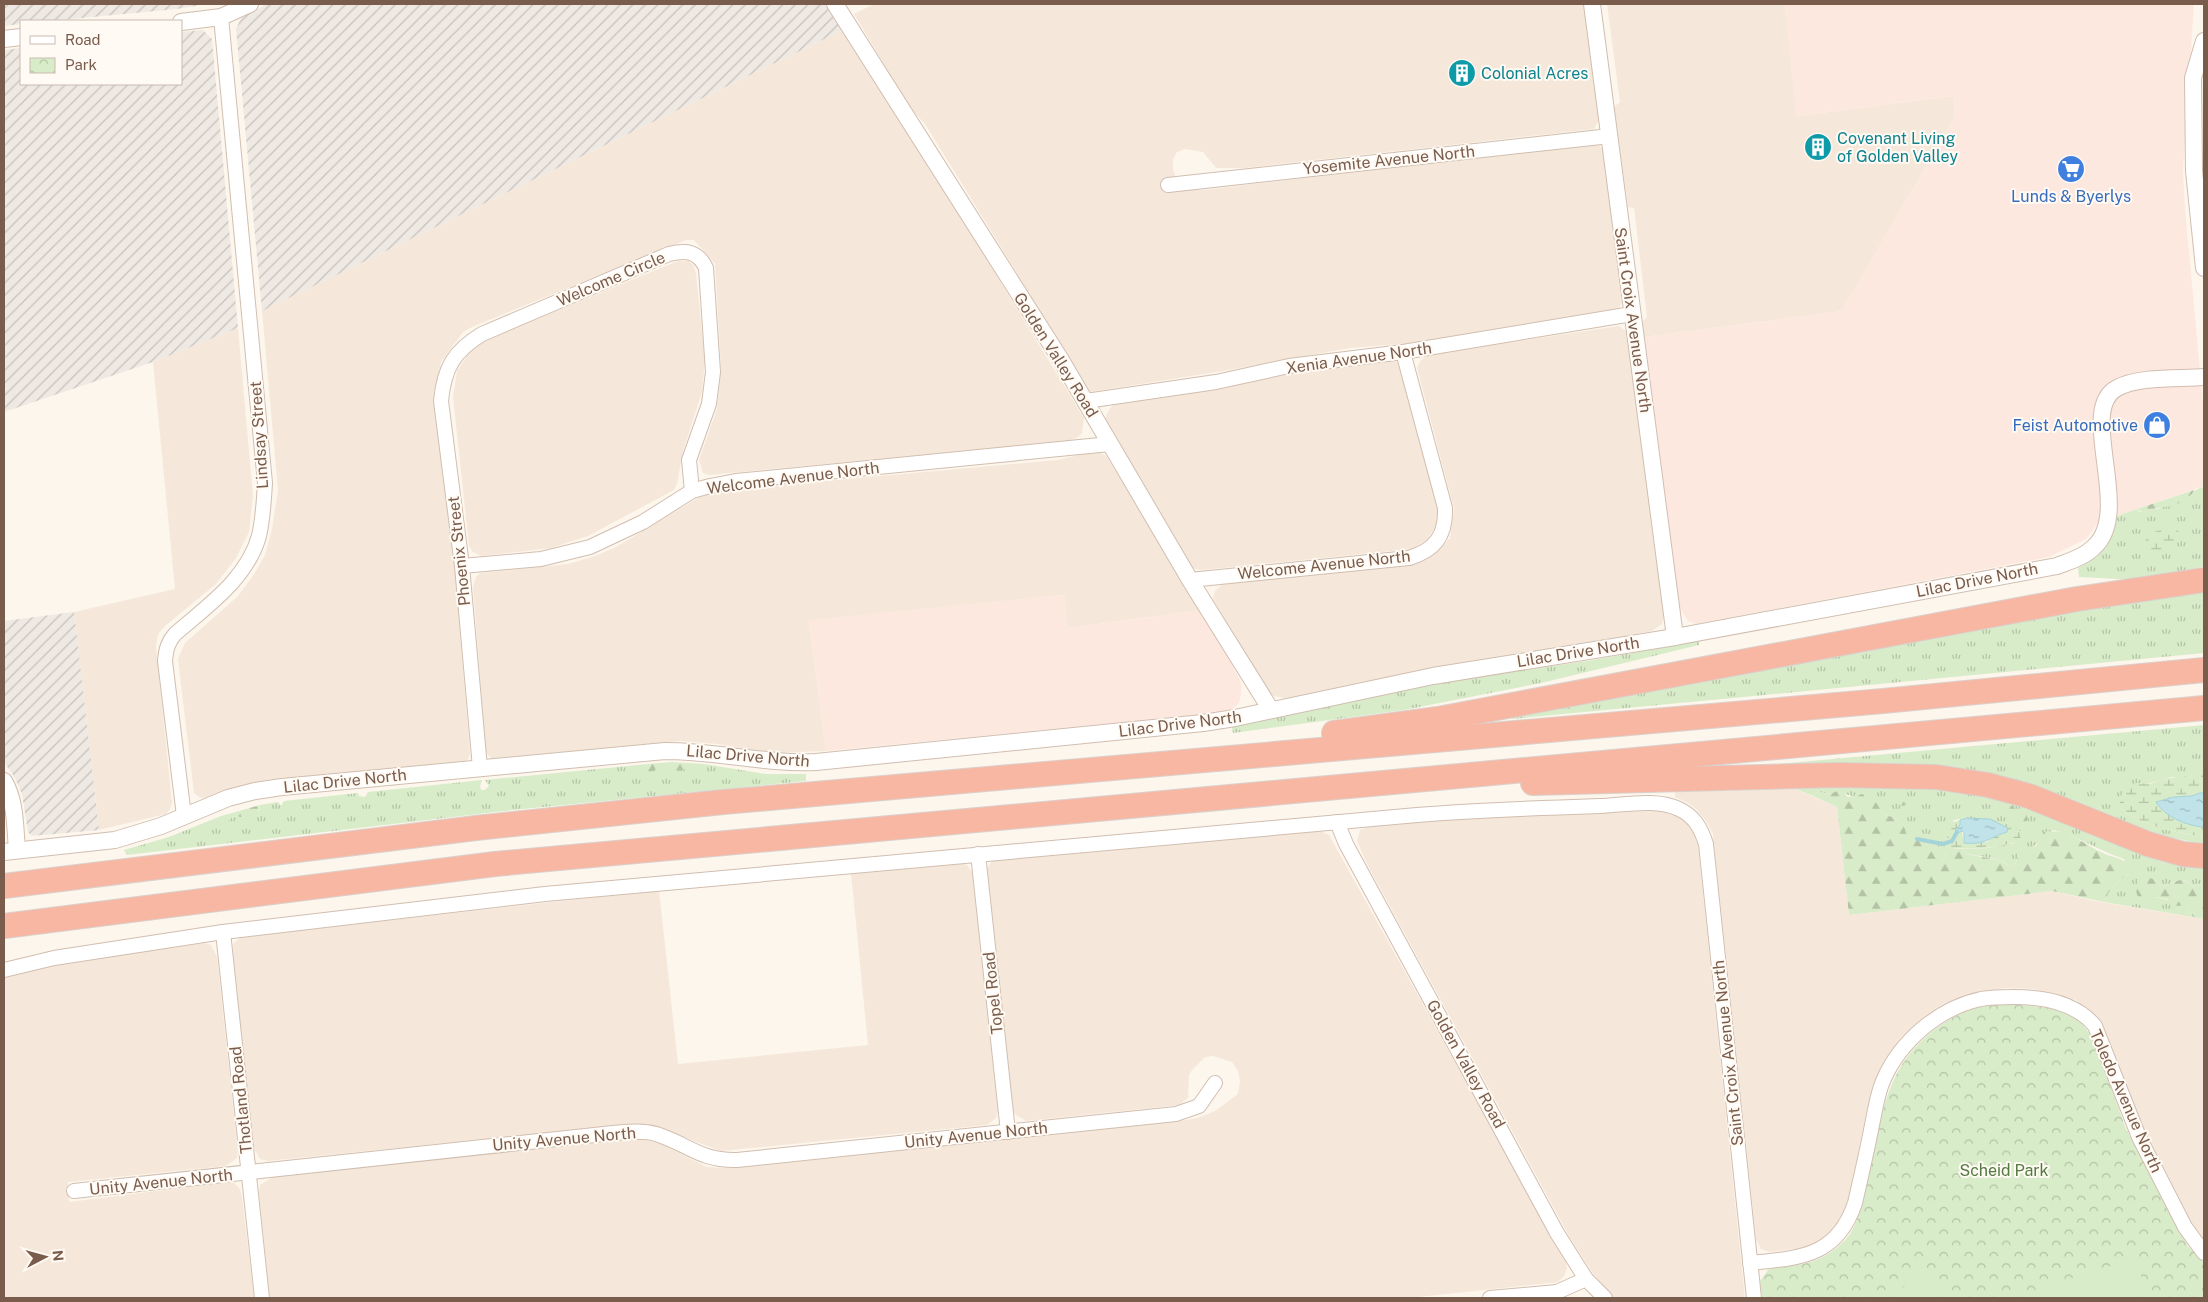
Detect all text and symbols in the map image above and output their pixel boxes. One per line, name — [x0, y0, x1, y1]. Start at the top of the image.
legend — [20, 20, 182, 85]
text: Road — [65, 31, 101, 48]
text: Park — [65, 56, 97, 73]
building icon: Colonial Acres — [1447, 58, 1477, 88]
place label: Colonial Acres — [1481, 64, 1588, 83]
place label: Covenant Living of Golden Valley — [1837, 129, 1958, 166]
building icon: Covenant Living of Golden Valley — [1803, 132, 1833, 162]
street label: Yosemite Avenue North — [1302, 142, 1476, 178]
supermarket icon: Lunds & Byerlys — [2056, 154, 2086, 184]
place label: Lunds & Byerlys — [2011, 187, 2131, 206]
street label: Saint Croix Avenue North — [1611, 226, 1655, 414]
street label: Welcome Circle — [554, 248, 668, 310]
street label: Golden Valley Road — [1010, 289, 1102, 421]
street label: Xenia Avenue North — [1285, 338, 1433, 378]
street label: Lindsay Street — [246, 381, 272, 489]
shop icon: Feist Automotive — [2142, 410, 2172, 440]
place label: Feist Automotive — [2012, 416, 2138, 435]
street label: Welcome Avenue North — [706, 458, 880, 498]
street label: Phoenix Street — [444, 495, 474, 607]
street label: Welcome Avenue North — [1237, 546, 1411, 584]
street label: Lilac Drive North — [1914, 559, 2040, 601]
street label: Lilac Drive North — [1515, 633, 1641, 671]
street label: Lilac Drive North — [1117, 707, 1243, 741]
street label: Lilac Drive North — [685, 741, 811, 771]
street label: Lilac Drive North — [282, 765, 408, 797]
street label: Topel Road — [979, 951, 1007, 1035]
street label: Saint Croix Avenue North — [1709, 959, 1747, 1147]
street label: Golden Valley Road — [1423, 997, 1509, 1131]
street label: Toledo Avenue North — [2086, 1027, 2166, 1175]
street label: Thotland Road — [226, 1045, 256, 1155]
street label: Unity Avenue North — [903, 1118, 1049, 1152]
street label: Unity Avenue North — [491, 1123, 637, 1155]
park label: Scheid Park — [1959, 1161, 2049, 1180]
street label: Unity Avenue North — [88, 1165, 234, 1199]
north arrow — [20, 1232, 70, 1282]
text: N — [49, 1249, 66, 1262]

